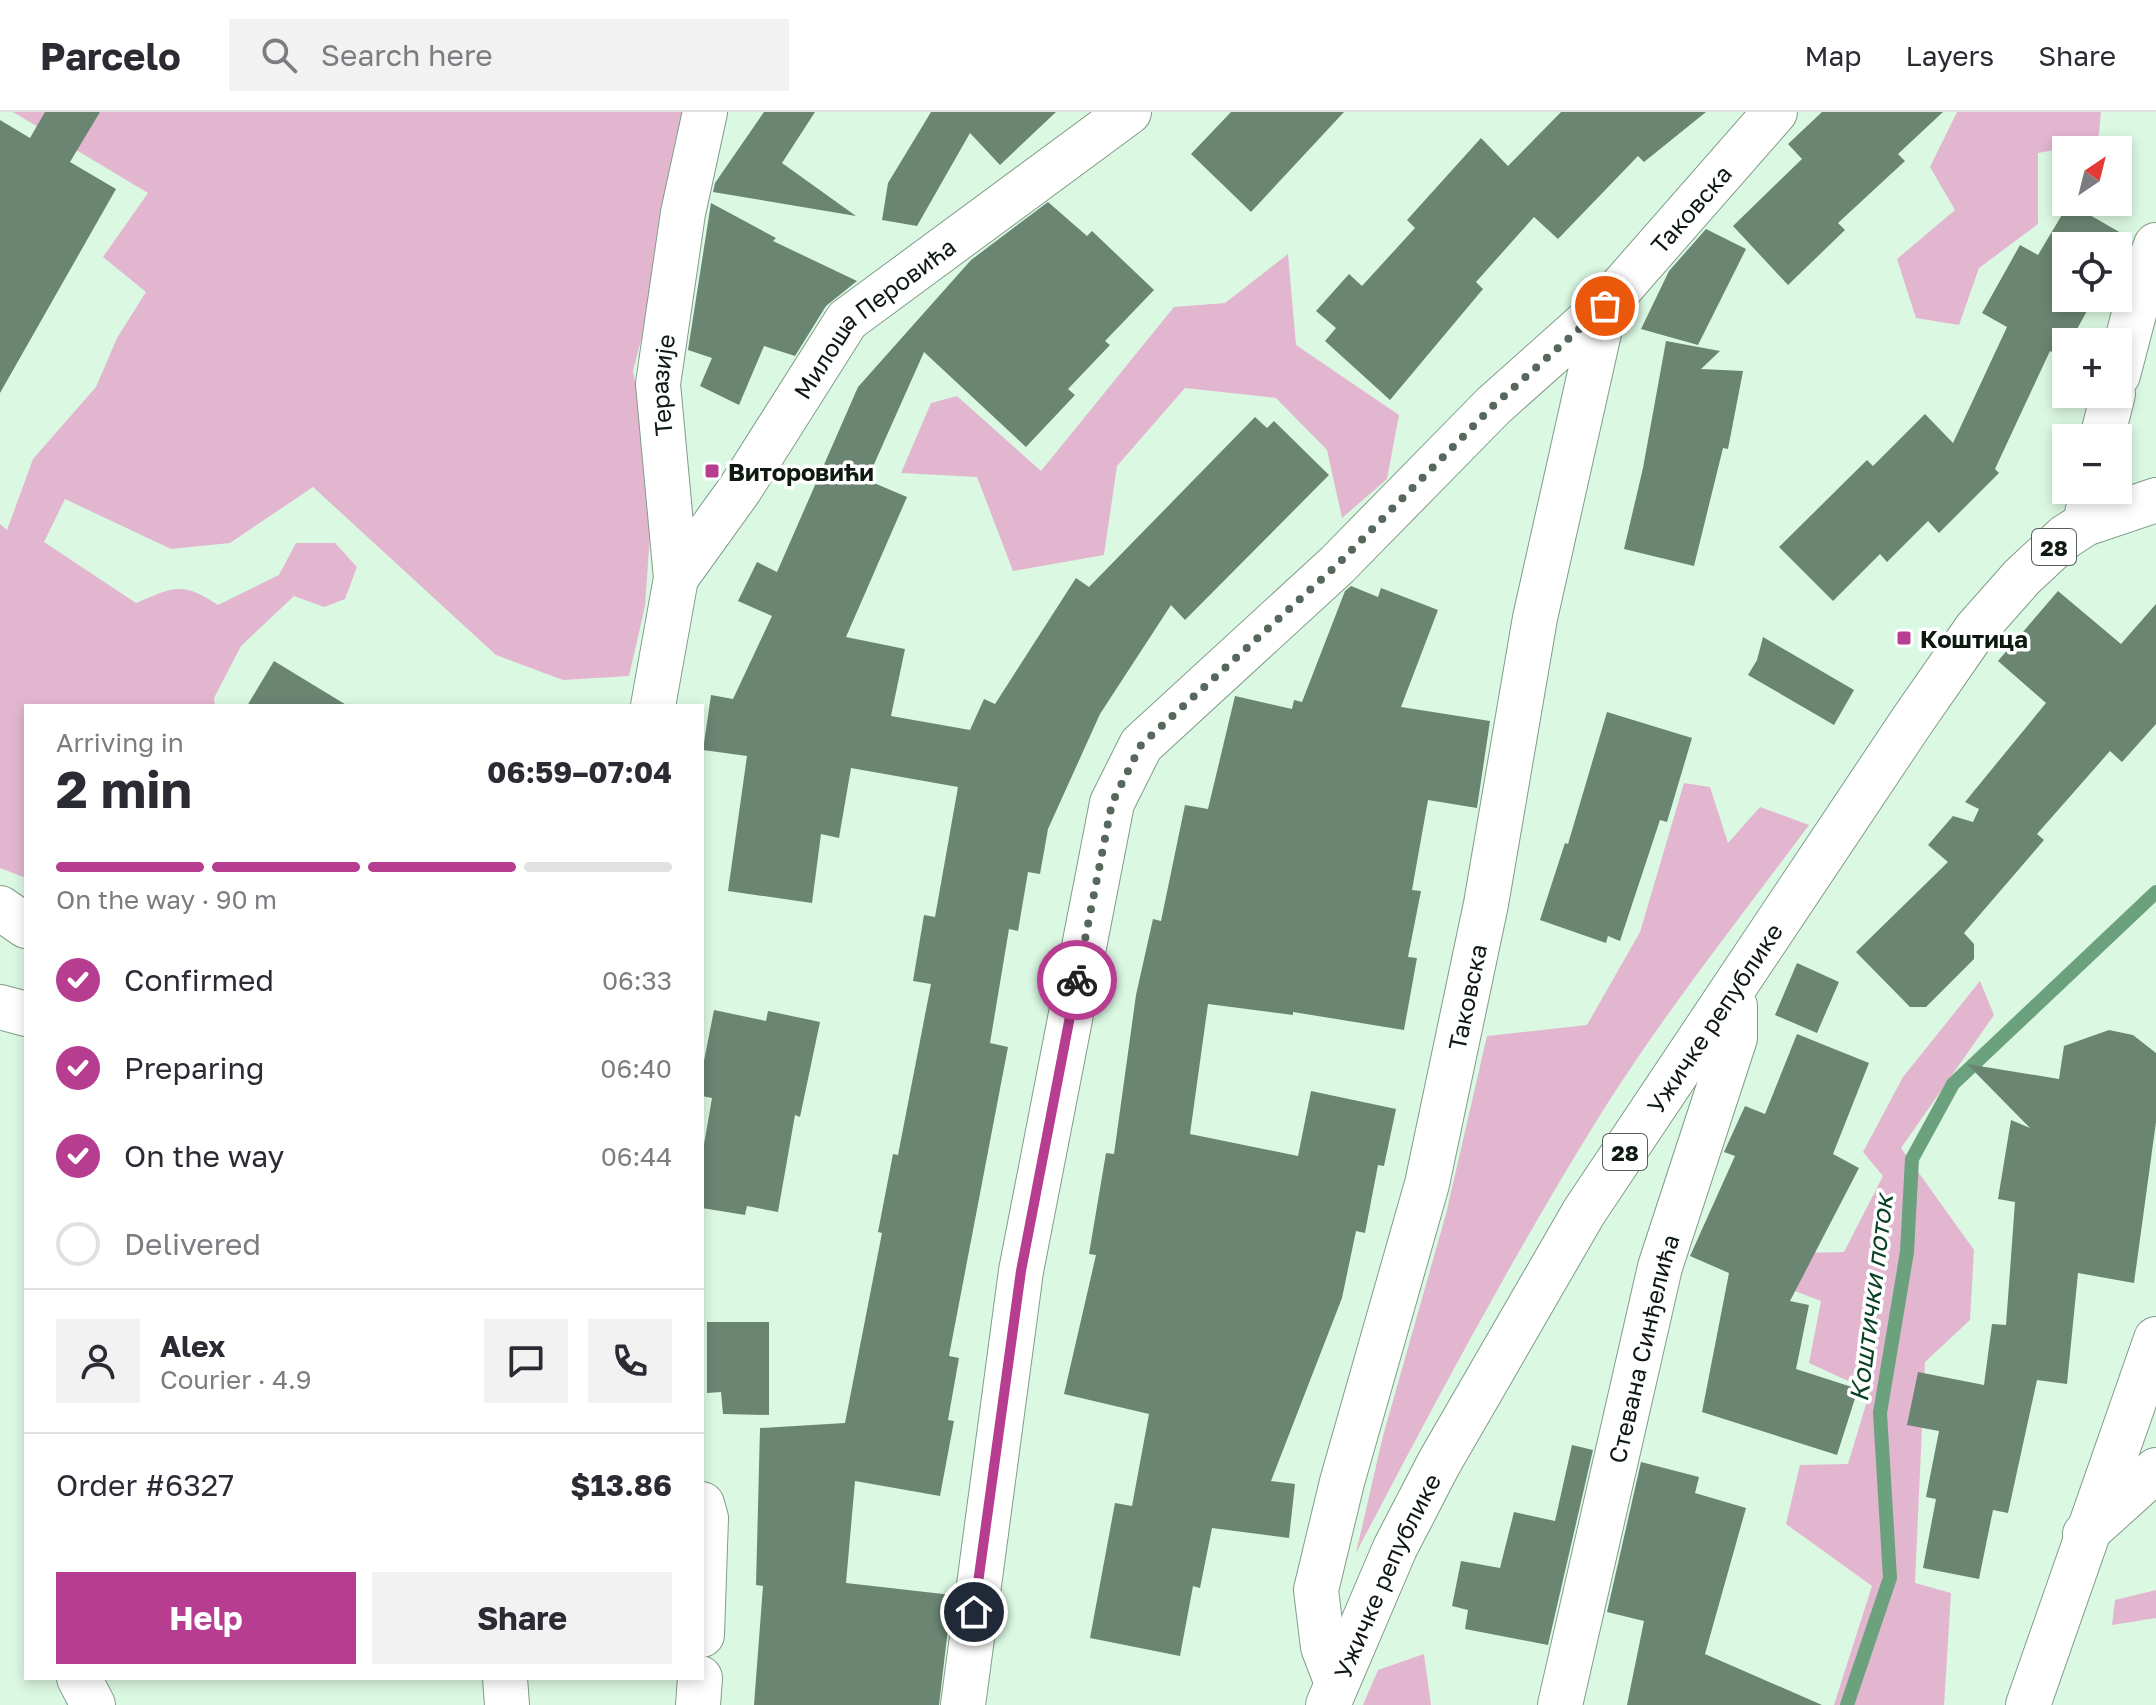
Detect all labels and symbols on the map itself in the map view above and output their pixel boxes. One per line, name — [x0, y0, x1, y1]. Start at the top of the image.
north arrow — [2052, 136, 2132, 216]
street label: Таковска — [1644, 158, 1737, 259]
street label: Милоша Перовића — [787, 231, 961, 404]
pin — [1571, 272, 1639, 340]
street label: Теразије — [643, 332, 680, 437]
place label: Виторовићи — [728, 457, 874, 486]
marker: Виторовићи — [703, 462, 721, 480]
road number: 28 — [2032, 529, 2076, 565]
place label: Коштица — [1920, 624, 2028, 653]
marker: Коштица — [1895, 629, 1913, 647]
street label: Ужичке републике — [1640, 917, 1788, 1118]
courier — [1037, 940, 1117, 1020]
street label: Таковска — [1441, 941, 1492, 1053]
road number: 28 — [1603, 1134, 1647, 1170]
water label: Коштички поток — [1843, 1190, 1899, 1403]
street label: Стевана Синђелића — [1601, 1230, 1684, 1466]
street label: Ужичке републике — [1327, 1468, 1446, 1682]
pin — [940, 1578, 1008, 1646]

